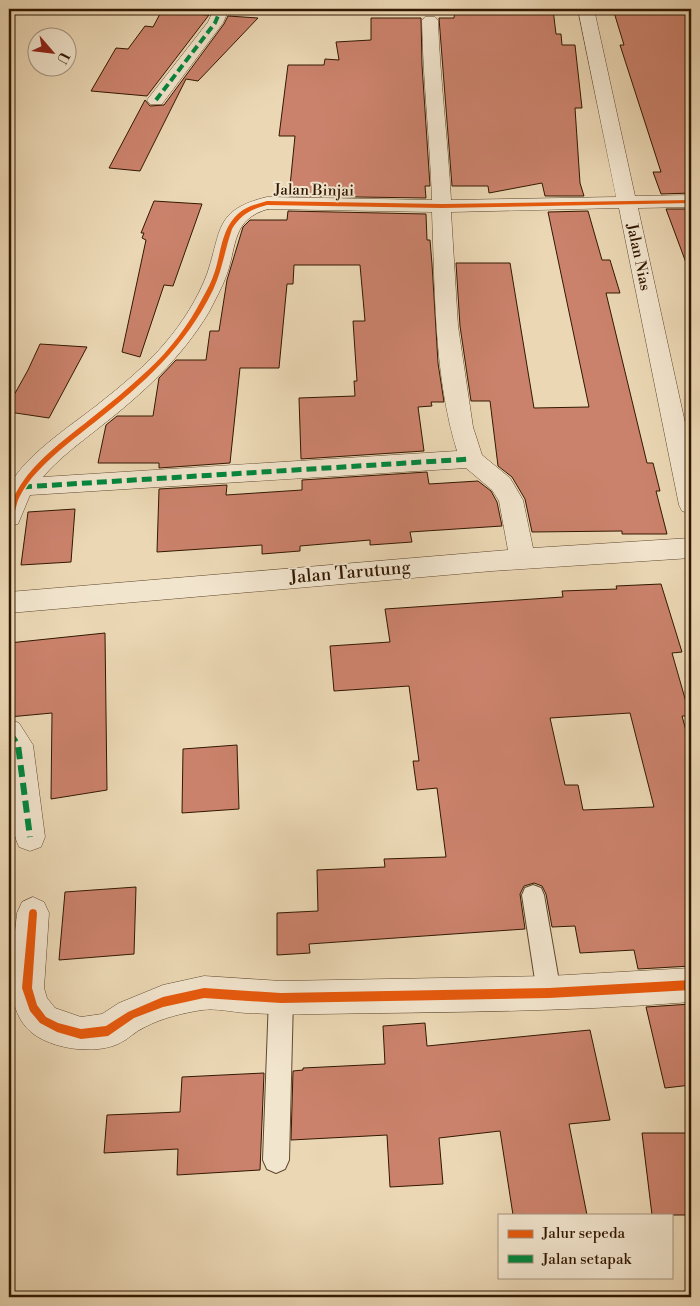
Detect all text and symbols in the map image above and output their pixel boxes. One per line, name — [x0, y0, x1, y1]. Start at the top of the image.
north arrow — [28, 28, 78, 78]
text: U — [52, 49, 73, 67]
street label: Jalan Binjai — [273, 180, 354, 201]
street label: Jalan Nias — [622, 221, 655, 292]
street label: Jalan Tarutung — [287, 556, 412, 589]
legend — [498, 1214, 672, 1278]
text: Jalur sepeda — [541, 1224, 625, 1243]
text: Jalan setapak — [541, 1250, 633, 1269]

